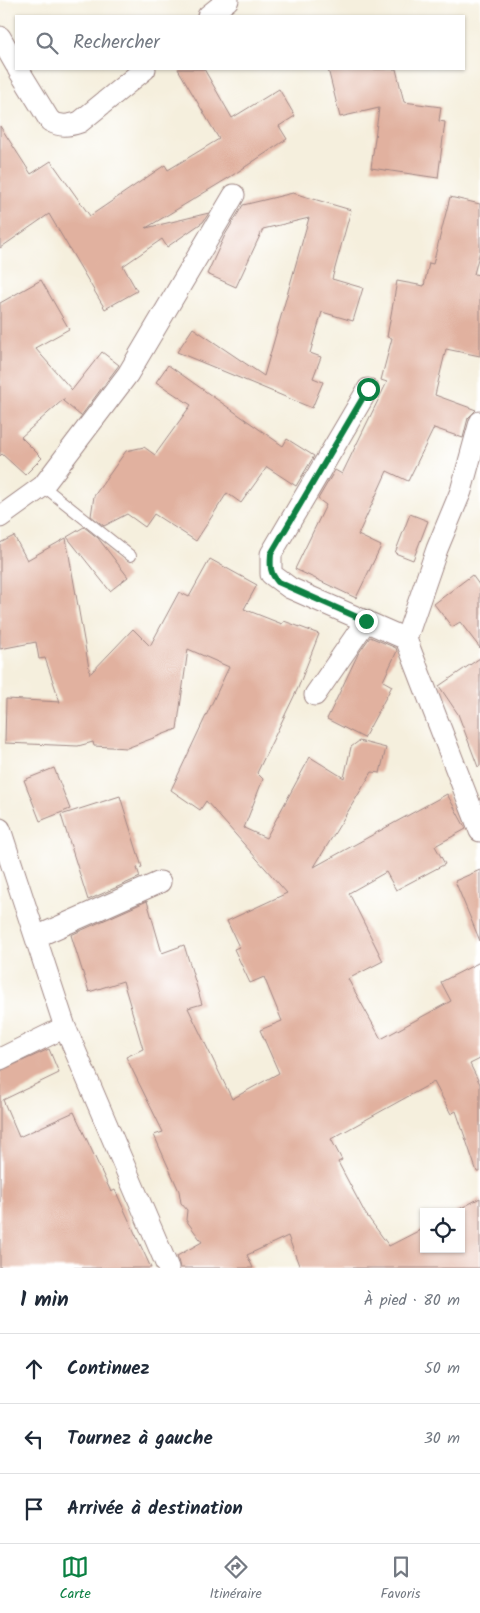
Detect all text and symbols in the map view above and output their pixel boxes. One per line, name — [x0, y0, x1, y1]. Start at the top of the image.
search box — [15, 15, 465, 70]
text: Rechercher — [73, 28, 160, 58]
icon: search — [33, 29, 61, 57]
route start — [357, 378, 380, 401]
route end — [355, 610, 378, 633]
map controls — [420, 1208, 465, 1253]
button: locate — [420, 1208, 465, 1253]
text: 1 min — [20, 1284, 69, 1317]
text: À pied · 80 m — [364, 1288, 460, 1313]
text: Continuez — [67, 1354, 150, 1384]
icon: ahead — [20, 1355, 48, 1383]
text: 50 m — [424, 1356, 460, 1381]
text: Tournez à gauche — [67, 1424, 213, 1454]
icon: left — [20, 1425, 48, 1453]
text: 30 m — [424, 1426, 460, 1451]
text: Arrivée à destination — [67, 1494, 243, 1524]
icon: arrive — [20, 1495, 48, 1523]
tab: Carte — [59, 1553, 91, 1605]
tab: Itinéraire — [210, 1553, 262, 1605]
tab: Favoris — [381, 1553, 421, 1605]

